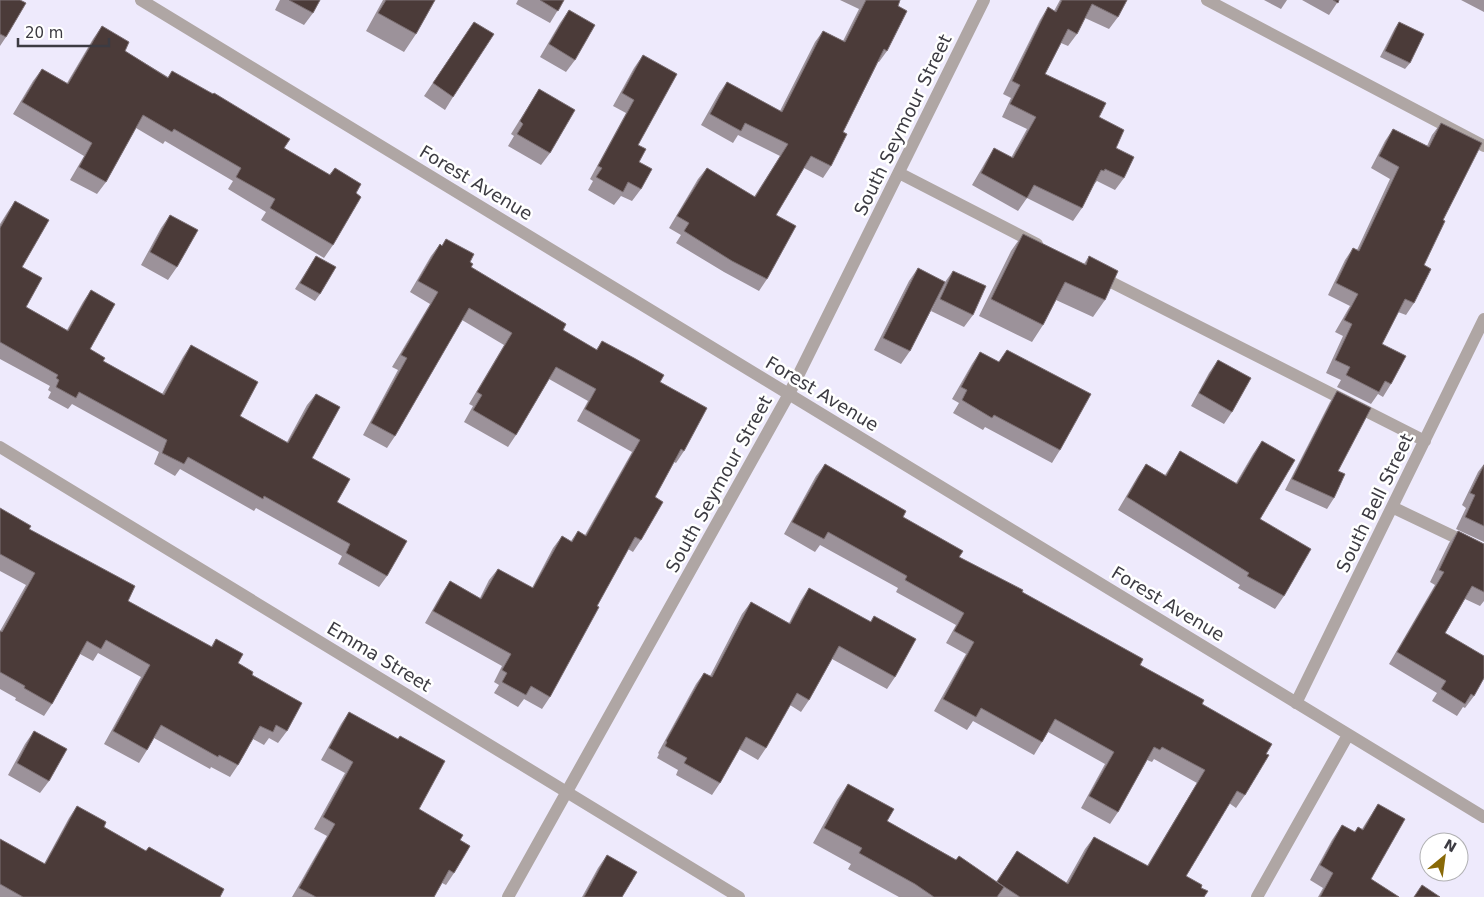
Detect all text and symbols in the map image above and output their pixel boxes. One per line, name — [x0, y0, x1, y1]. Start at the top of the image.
scale bar — [18, 15, 109, 47]
text: 20 m — [25, 24, 63, 42]
street label: South Seymour Street — [850, 31, 956, 219]
street label: Forest Avenue — [416, 141, 536, 224]
street label: Forest Avenue — [762, 352, 882, 435]
street label: South Seymour Street — [661, 392, 776, 576]
street label: South Bell Street — [1332, 430, 1417, 576]
street label: Forest Avenue — [1108, 562, 1228, 645]
street label: Emma Street — [323, 617, 435, 696]
north arrow — [1419, 832, 1469, 882]
text: N — [1441, 836, 1459, 855]

